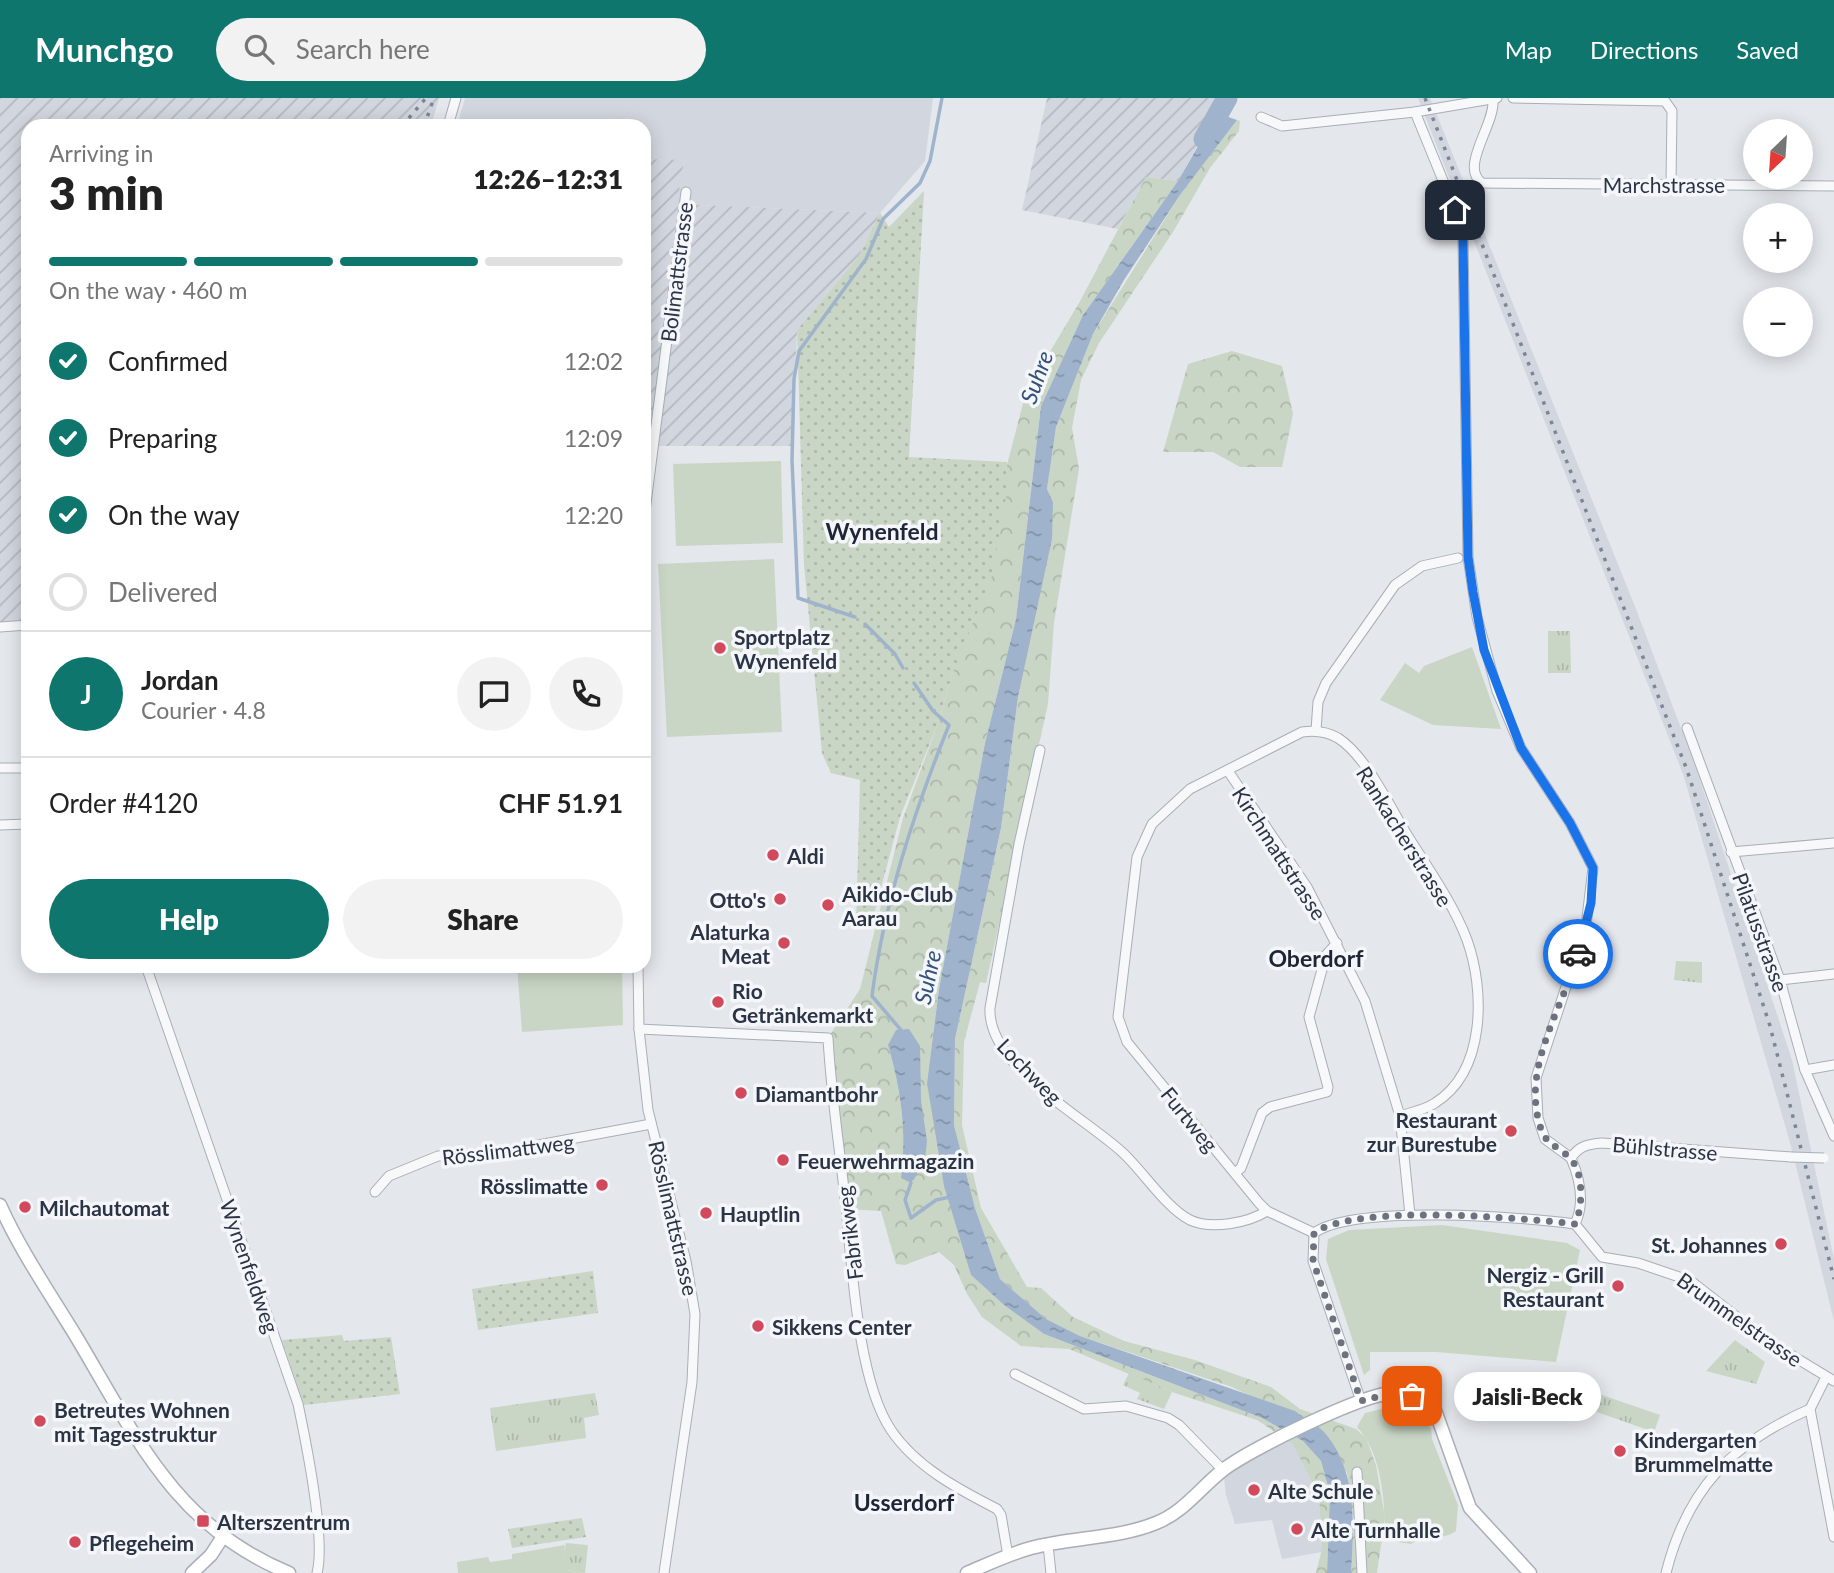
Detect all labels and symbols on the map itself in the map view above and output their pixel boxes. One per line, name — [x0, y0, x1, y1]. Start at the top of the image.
north arrow — [1743, 119, 1813, 189]
street label: Marchstrasse — [1603, 172, 1725, 197]
pin — [1425, 180, 1485, 240]
street label: Bolimattstrasse — [655, 200, 697, 344]
water label: Suhre — [1014, 347, 1058, 407]
district label: Wynenfeld — [826, 517, 938, 545]
place label: Sportplatz Wynenfeld — [734, 624, 837, 673]
marker: Sportplatz Wynenfeld — [712, 640, 728, 656]
street label: Rankacherstrasse — [1352, 761, 1458, 911]
street label: Kirchmattstrasse — [1228, 782, 1332, 924]
place label: Aldi — [786, 843, 824, 868]
marker: Aldi — [765, 847, 781, 863]
street label: Pilatusstrasse — [1728, 869, 1794, 995]
place label: Aikido-Club Aarau — [841, 881, 953, 930]
place label: Otto's — [709, 887, 766, 912]
marker: Otto's — [772, 891, 788, 907]
marker: Aikido-Club Aarau — [820, 897, 836, 913]
place label: Alaturka Meat — [689, 919, 770, 968]
courier — [1543, 919, 1613, 989]
marker: Alaturka Meat — [776, 935, 792, 951]
district label: Oberdorf — [1268, 944, 1364, 972]
water label: Suhre — [908, 948, 946, 1006]
place label: Rio Getränkemarkt — [732, 978, 873, 1027]
marker: Rio Getränkemarkt — [710, 994, 726, 1010]
street label: Lochweg — [993, 1033, 1068, 1109]
place label: Diamantbohr — [755, 1081, 878, 1106]
street label: Furtweg — [1156, 1081, 1224, 1157]
marker: Diamantbohr — [733, 1085, 749, 1101]
place label: Restaurant zur Burestube — [1367, 1107, 1497, 1156]
marker: Restaurant zur Burestube — [1503, 1123, 1519, 1139]
street label: Rösslimattweg — [441, 1128, 576, 1170]
street label: Bühlstrasse — [1611, 1131, 1719, 1165]
street label: Rösslimattstrasse — [644, 1138, 704, 1298]
place label: Feuerwehrmagazin — [797, 1148, 974, 1173]
marker: Feuerwehrmagazin — [775, 1152, 791, 1168]
place label: Rösslimatte — [480, 1173, 588, 1198]
marker: Rösslimatte — [594, 1177, 610, 1193]
street label: Fabrikweg — [831, 1185, 867, 1281]
place label: Milchautomat — [39, 1195, 170, 1220]
street label: Wynenfeldweg — [215, 1196, 285, 1336]
marker: Milchautomat — [17, 1199, 33, 1215]
place label: Hauptlin — [720, 1201, 800, 1226]
marker: Hauptlin — [698, 1205, 714, 1221]
place label: St. Johannes — [1651, 1232, 1767, 1257]
marker: St. Johannes — [1773, 1236, 1789, 1252]
place label: Nergiz - Grill Restaurant — [1486, 1262, 1604, 1311]
street label: Brummelstrasse — [1673, 1267, 1807, 1371]
marker: Nergiz - Grill Restaurant — [1610, 1278, 1626, 1294]
place label: Sikkens Center — [772, 1314, 912, 1339]
marker: Sikkens Center — [750, 1318, 766, 1334]
pin — [1382, 1366, 1442, 1426]
callout: Jaisli-Beck — [1454, 1372, 1601, 1420]
place label: Betreutes Wohnen mit Tagesstruktur — [54, 1397, 230, 1446]
marker: Betreutes Wohnen mit Tagesstruktur — [32, 1413, 48, 1429]
place label: Kindergarten Brummelmatte — [1634, 1427, 1773, 1476]
marker: Kindergarten Brummelmatte — [1612, 1443, 1628, 1459]
place label: Alte Schule — [1267, 1478, 1374, 1503]
marker: Alte Schule — [1246, 1482, 1262, 1498]
district label: Usserdorf — [854, 1488, 955, 1516]
place label: Alterszentrum — [216, 1509, 350, 1534]
marker: Alterszentrum — [195, 1513, 211, 1529]
place label: Alte Turnhalle — [1310, 1517, 1441, 1542]
marker: Alte Turnhalle — [1289, 1521, 1305, 1537]
place label: Pflegeheim — [89, 1530, 194, 1555]
marker: Pflegeheim — [67, 1534, 83, 1550]

